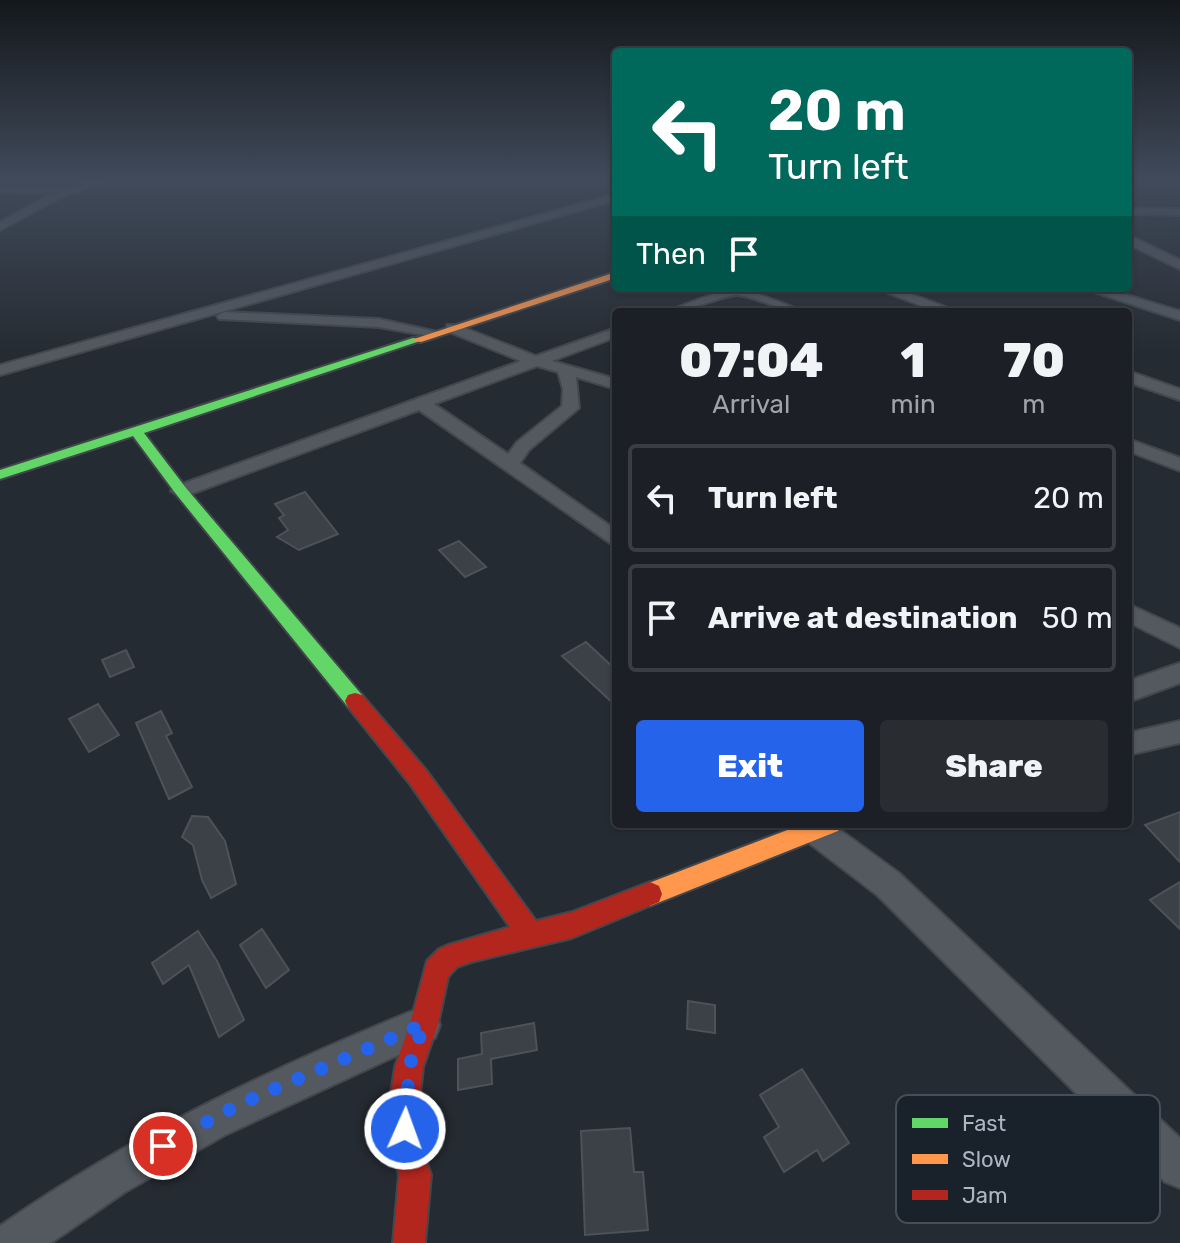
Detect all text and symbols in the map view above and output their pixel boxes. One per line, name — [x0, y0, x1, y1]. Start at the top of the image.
text: 20 m — [768, 78, 906, 144]
icon: left — [636, 80, 740, 184]
text: Turn left — [768, 145, 909, 188]
icon: arrive — [722, 232, 766, 276]
text: Then — [636, 236, 706, 272]
text: 07:04 — [679, 332, 824, 389]
text: 1 — [901, 332, 926, 389]
text: 70 — [1003, 332, 1065, 389]
text: Arrival — [712, 389, 790, 420]
text: min — [891, 389, 936, 420]
text: m — [1022, 389, 1045, 420]
icon: left — [640, 476, 684, 520]
text: Turn left — [708, 480, 838, 516]
text: 20 m — [1033, 480, 1104, 516]
icon: arrive — [640, 596, 684, 640]
text: Arrive at destination — [708, 600, 1018, 636]
text: 50 m — [1042, 600, 1113, 636]
button: Exit — [636, 720, 864, 812]
button: Share — [880, 720, 1108, 812]
position arrow — [363, 1087, 447, 1171]
legend — [896, 1095, 1160, 1223]
text: Fast — [962, 1110, 1007, 1137]
pin — [129, 1112, 197, 1180]
icon: arrive — [141, 1124, 185, 1168]
text: Slow — [962, 1146, 1011, 1173]
text: Jam — [962, 1182, 1008, 1209]

